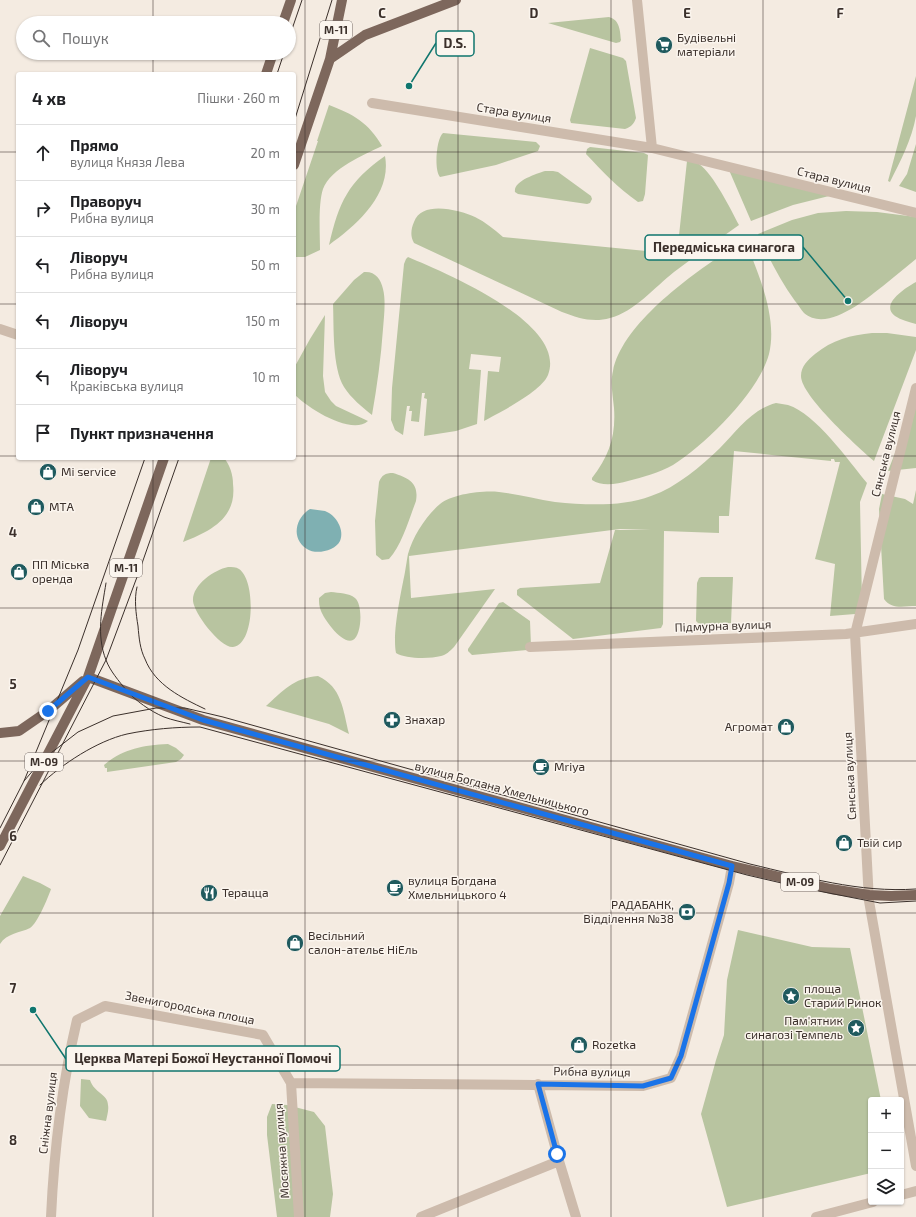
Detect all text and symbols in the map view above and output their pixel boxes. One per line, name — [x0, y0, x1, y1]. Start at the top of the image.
text: C — [378, 5, 386, 21]
text: D — [530, 5, 539, 21]
text: E — [683, 5, 691, 21]
text: F — [836, 5, 844, 21]
search box — [16, 16, 296, 60]
road number: М-11 — [320, 21, 352, 39]
icon: search — [30, 27, 52, 49]
text: Пошук — [62, 29, 109, 47]
place label: Будівельні матеріали — [677, 30, 736, 58]
callout: D.S. — [436, 31, 474, 56]
text: D.S. — [444, 35, 466, 51]
supermarket icon: Будівельні матеріали — [654, 35, 674, 55]
text: 4 хв — [32, 88, 66, 108]
text: Пішки · 260 m — [197, 90, 280, 106]
street label: Стара вулиця — [476, 99, 553, 126]
text: Прямо — [70, 136, 119, 154]
icon: ahead — [32, 142, 54, 164]
text: 20 m — [251, 145, 280, 161]
text: вулиця Князя Лева — [70, 154, 185, 170]
street label: Стара вулиця — [796, 163, 873, 196]
text: Праворуч — [70, 192, 141, 210]
icon: right — [32, 198, 54, 220]
text: 30 m — [251, 201, 280, 217]
text: Рибна вулиця — [70, 210, 154, 226]
callout: Передміська синагога — [645, 235, 803, 260]
text: Передміська синагога — [653, 239, 795, 255]
text: Ліворуч — [70, 248, 128, 266]
icon: left — [32, 254, 54, 276]
text: 50 m — [251, 257, 280, 273]
text: Рибна вулиця — [70, 266, 154, 282]
icon: left — [32, 310, 54, 332]
text: Ліворуч — [70, 312, 128, 330]
text: 150 m — [246, 313, 280, 329]
text: Ліворуч — [70, 360, 128, 378]
icon: left — [32, 366, 54, 388]
text: 10 m — [253, 369, 280, 385]
text: Краківська вулиця — [70, 378, 183, 394]
street label: Сянська вулиця — [868, 409, 903, 498]
icon: arrive — [32, 422, 54, 444]
text: Пункт призначення — [70, 424, 214, 442]
shop icon: Mi service — [38, 462, 58, 482]
place label: Mi service — [61, 464, 116, 478]
shop icon: МТА — [26, 497, 46, 517]
place label: МТА — [49, 499, 74, 513]
text: 4 — [9, 524, 17, 540]
place label: ПП Міська оренда — [32, 557, 89, 585]
road number: М-11 — [110, 559, 142, 577]
shop icon: ПП Міська оренда — [9, 562, 29, 582]
street label: Підмурна вулиця — [674, 616, 772, 635]
text: 5 — [9, 676, 17, 692]
route end — [39, 702, 57, 720]
pharmacy icon: Знахар — [382, 710, 402, 730]
place label: Знахар — [405, 712, 445, 726]
shop icon: Агромат — [776, 717, 796, 737]
place label: Агромат — [725, 719, 773, 733]
street label: Сянська вулиця — [840, 732, 859, 820]
road number: М-09 — [25, 753, 63, 771]
cafe icon: Mriya — [531, 757, 551, 777]
street label: вулиця Богдана Хмельницького — [413, 758, 591, 819]
place label: Mriya — [554, 759, 585, 773]
text: 6 — [9, 828, 17, 844]
shop icon: Твій сир — [834, 833, 854, 853]
place label: Твій сир — [857, 835, 902, 849]
place label: вулиця Богдана Хмельницького 4 — [408, 873, 507, 901]
road number: М-09 — [781, 873, 819, 891]
cafe icon: вулиця Богдана Хмельницького 4 — [385, 878, 405, 898]
restaurant icon: Терацца — [199, 883, 219, 903]
place label: Терацца — [222, 885, 269, 899]
place label: РАДАБАНК, Відділення №38 — [583, 897, 674, 925]
bank icon: РАДАБАНК, Відділення №38 — [677, 902, 697, 922]
place label: Весільний салон-ательє НіЕль — [308, 928, 418, 956]
shop icon: Весільний салон-ательє НіЕль — [285, 933, 305, 953]
text: 7 — [10, 980, 17, 996]
place label: площа Старий Ринок — [804, 981, 882, 1009]
place icon: площа Старий Ринок — [781, 986, 801, 1006]
street label: Звенигородська площа — [124, 988, 256, 1026]
place label: Пам'ятник синагозі Темпель — [745, 1013, 844, 1041]
place icon: Пам'ятник синагозі Темпель — [846, 1018, 866, 1038]
shop icon: Rozetka — [569, 1035, 589, 1055]
place label: Rozetka — [592, 1037, 636, 1051]
callout: Церква Матері Божої Неустанної Помочі — [66, 1046, 340, 1071]
text: Церква Матері Божої Неустанної Помочі — [74, 1050, 332, 1066]
street label: Рибна вулиця — [553, 1063, 631, 1080]
street label: Сніжна вулиця — [35, 1071, 60, 1155]
map controls — [868, 1097, 904, 1205]
button: + — [868, 1097, 904, 1133]
street label: Мосяжна вулиця — [271, 1103, 292, 1199]
text: 8 — [9, 1132, 17, 1148]
button: − — [868, 1133, 904, 1169]
route start — [548, 1145, 566, 1163]
button: layers — [868, 1169, 904, 1205]

